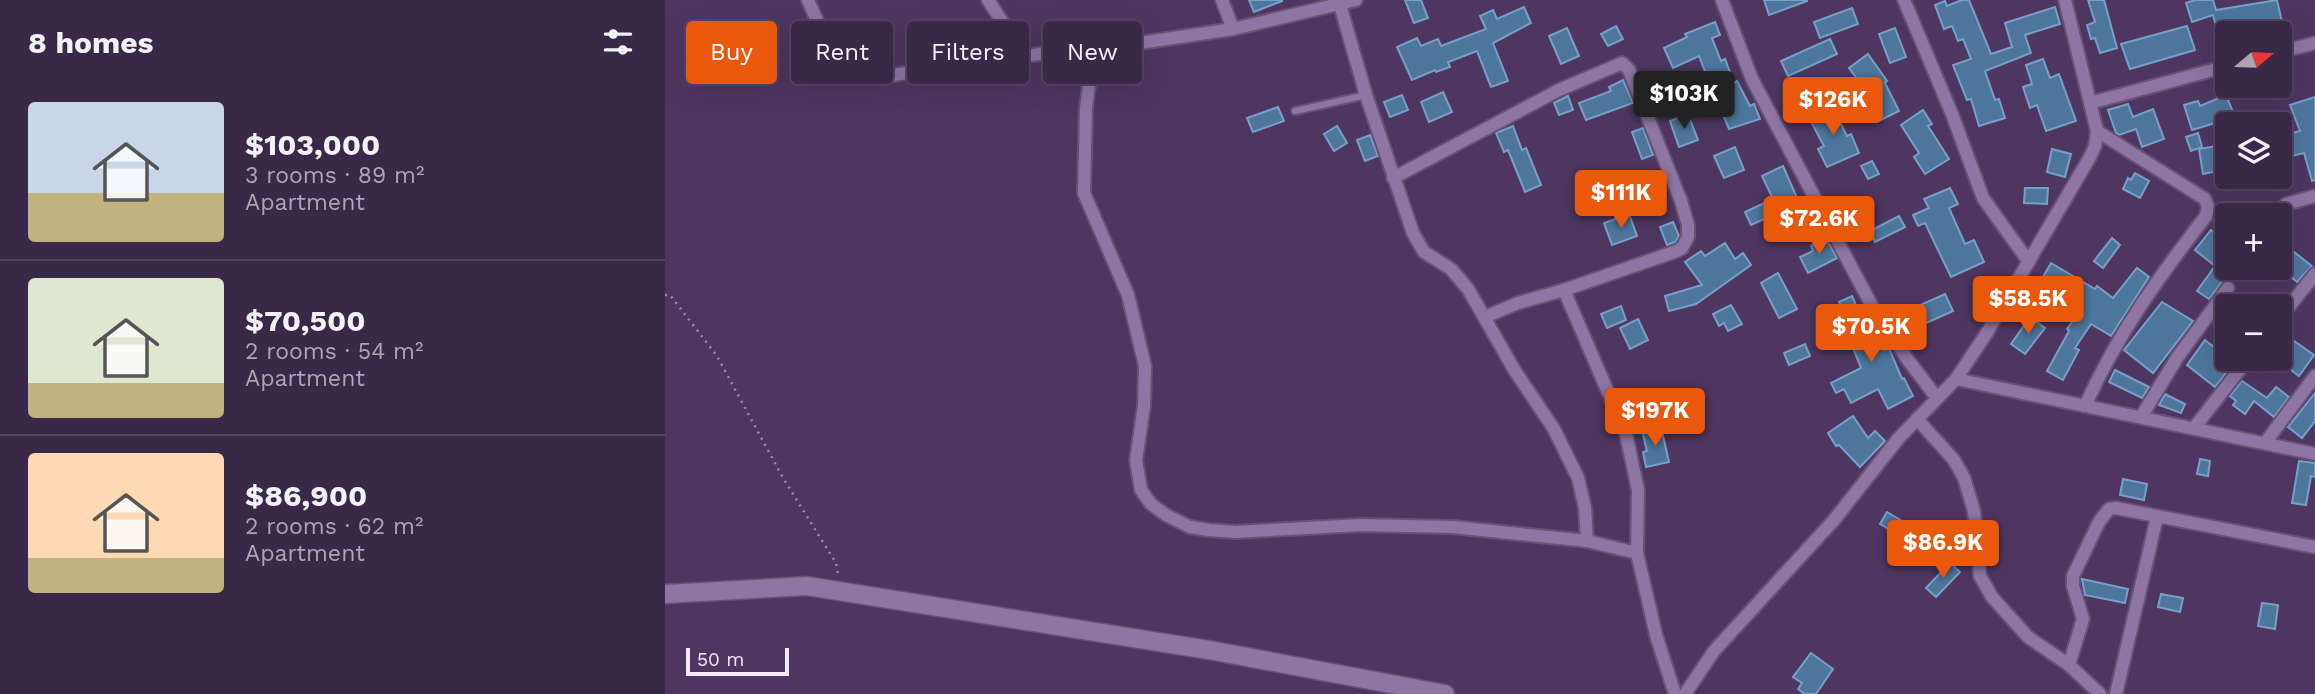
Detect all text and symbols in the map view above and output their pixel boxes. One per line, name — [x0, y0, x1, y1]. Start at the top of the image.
chip: Buy — [686, 21, 777, 84]
chip: Rent — [791, 21, 893, 84]
chip: Filters — [907, 21, 1029, 84]
chip: New — [1043, 21, 1142, 84]
north arrow — [2215, 21, 2293, 98]
map controls — [2215, 21, 2292, 371]
icon: filters — [599, 23, 637, 61]
text: 8 homes — [28, 25, 154, 60]
pin: $103K — [1635, 72, 1733, 131]
pin: $126K — [1784, 78, 1882, 137]
text: $103K — [1650, 80, 1718, 107]
text: $126K — [1799, 86, 1867, 113]
button: layers — [2215, 112, 2292, 189]
text: $103,000 — [245, 127, 380, 162]
icon: home — [84, 130, 168, 214]
text: 3 rooms · 89 m² — [245, 162, 424, 189]
pin: $111K — [1572, 170, 1670, 230]
text: $111K — [1591, 179, 1651, 206]
text: Apartment — [245, 189, 365, 216]
pin: $72.6K — [1762, 196, 1876, 256]
button: + — [2215, 203, 2292, 280]
text: $72.6K — [1779, 205, 1859, 232]
pin: $58.5K — [1971, 276, 2085, 336]
text: $58.5K — [1989, 285, 2067, 312]
button: − — [2215, 294, 2292, 371]
text: $70,500 — [245, 303, 366, 338]
pin: $70.5K — [1814, 304, 1928, 364]
icon: home — [84, 306, 168, 390]
text: $70.5K — [1832, 313, 1910, 340]
text: 2 rooms · 54 m² — [245, 338, 423, 365]
text: Apartment — [245, 365, 365, 392]
pin: $197K — [1606, 388, 1704, 448]
text: $197K — [1621, 397, 1689, 424]
text: $86,900 — [245, 478, 367, 513]
icon: home — [84, 481, 168, 565]
text: 2 rooms · 62 m² — [245, 513, 423, 540]
pin: $86.9K — [1886, 520, 2000, 580]
text: $86.9K — [1903, 529, 1983, 556]
text: Apartment — [245, 540, 365, 567]
scale bar — [686, 645, 789, 677]
text: 50 m — [697, 648, 744, 671]

